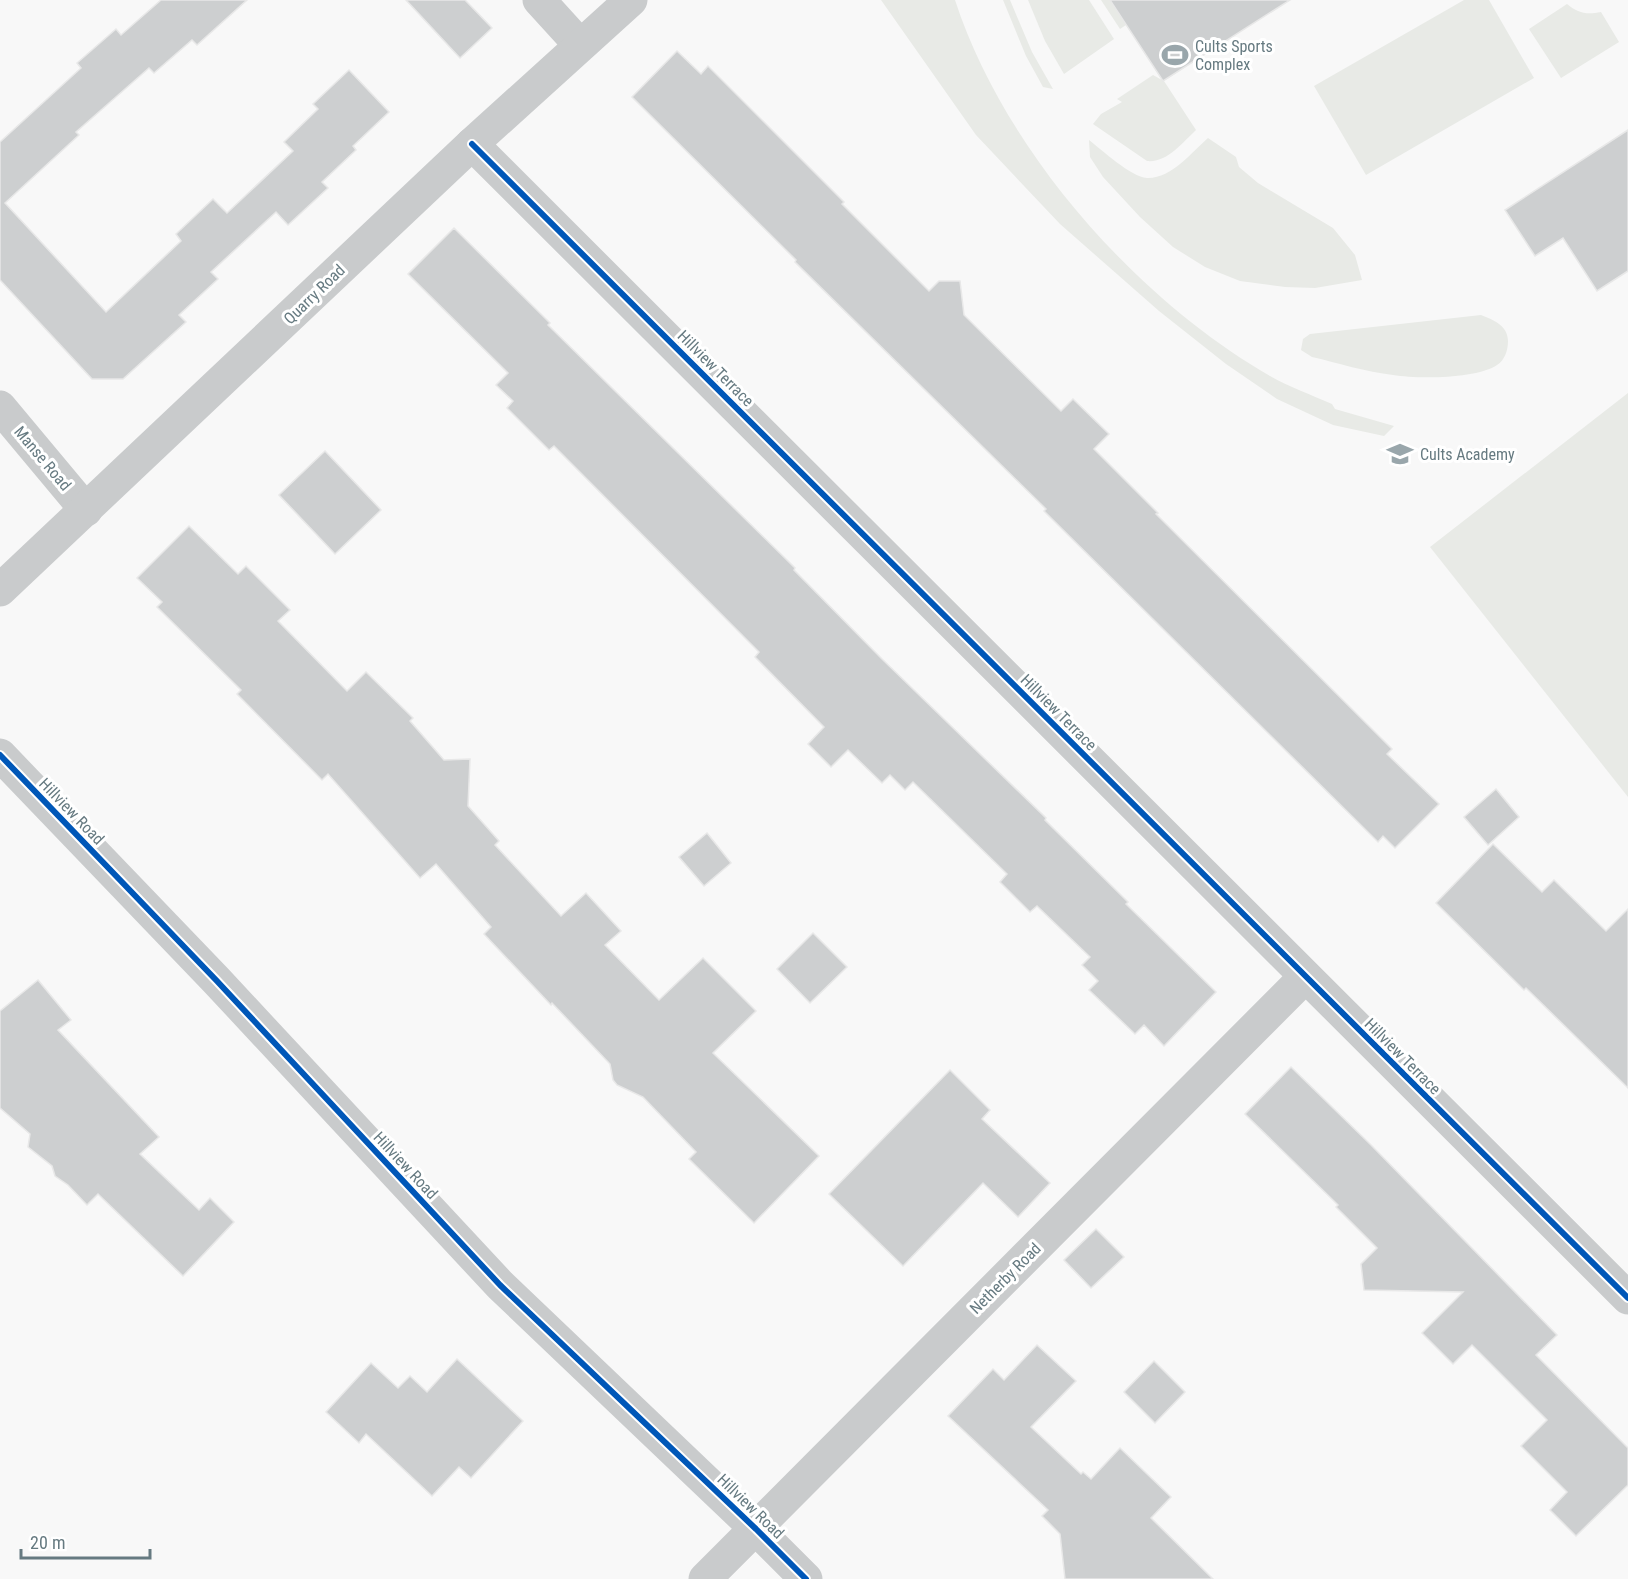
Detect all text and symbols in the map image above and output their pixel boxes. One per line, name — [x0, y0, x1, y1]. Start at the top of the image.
place label: Cults Sports Complex — [1195, 37, 1273, 74]
sports icon: Cults Sports Complex — [1160, 40, 1190, 70]
street label: Quarry Road — [280, 261, 349, 328]
street label: Hillview Terrace — [674, 326, 758, 410]
street label: Manse Road — [10, 422, 75, 494]
school or university icon: Cults Academy — [1385, 439, 1415, 469]
place label: Cults Academy — [1420, 445, 1515, 464]
street label: Hillview Terrace — [1017, 670, 1101, 754]
street label: Hillview Road — [35, 774, 108, 849]
street label: Hillview Terrace — [1361, 1014, 1445, 1098]
street label: Hillview Road — [370, 1128, 442, 1203]
street label: Netherby Road — [966, 1239, 1045, 1318]
street label: Hillview Road — [713, 1470, 788, 1543]
scale bar — [21, 1522, 150, 1560]
text: 20 m — [30, 1532, 65, 1553]

